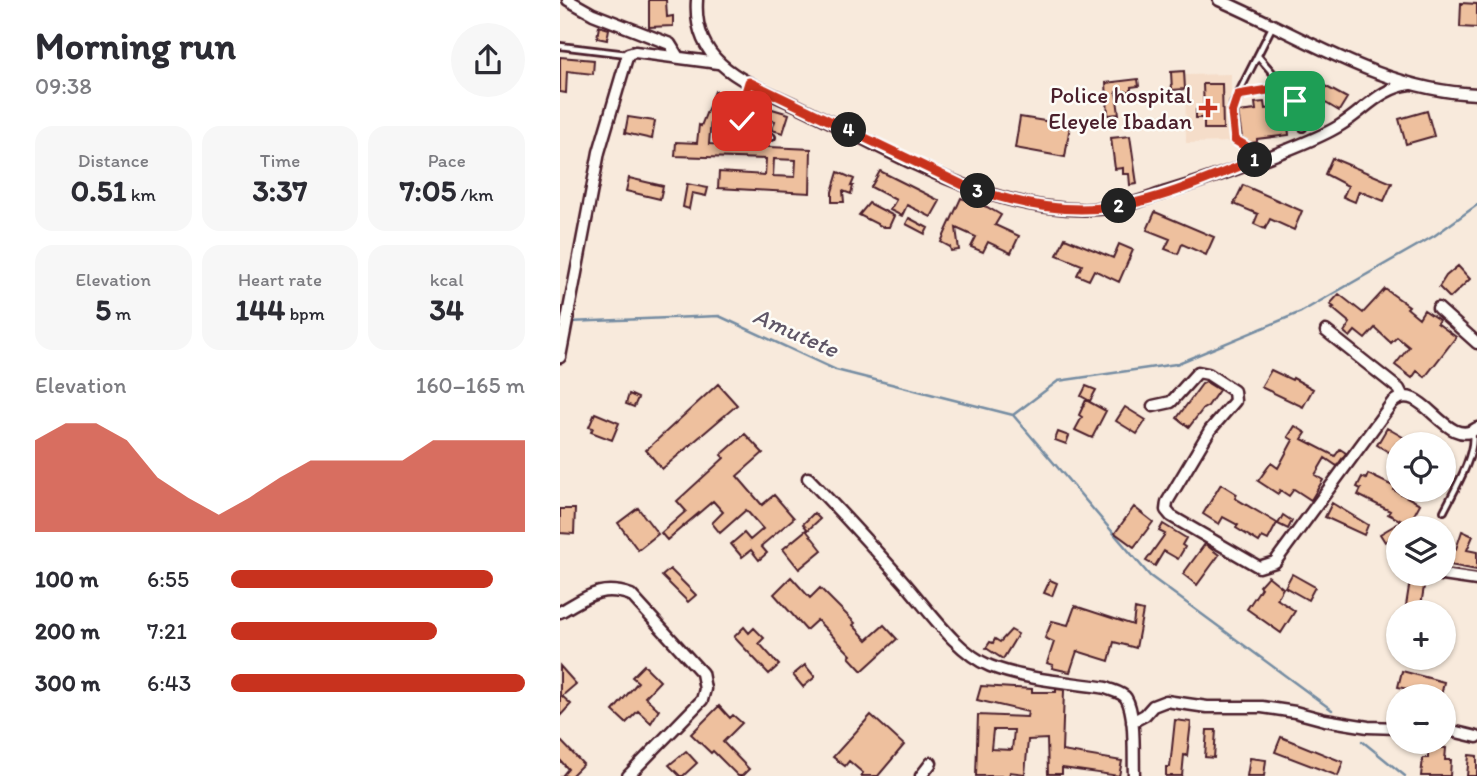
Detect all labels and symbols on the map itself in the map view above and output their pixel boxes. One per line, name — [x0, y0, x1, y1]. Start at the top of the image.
pin — [1265, 71, 1325, 131]
place label: Police hospital Eleyele Ibadan — [1048, 81, 1192, 135]
pin — [712, 91, 772, 151]
marker: Police hospital Eleyele Ibadan — [1198, 98, 1218, 118]
pin: 4 — [832, 113, 866, 148]
pin: 1 — [1238, 142, 1272, 178]
pin: 3 — [960, 174, 996, 208]
pin: 2 — [1102, 188, 1136, 224]
water label: Amutete — [749, 300, 844, 364]

